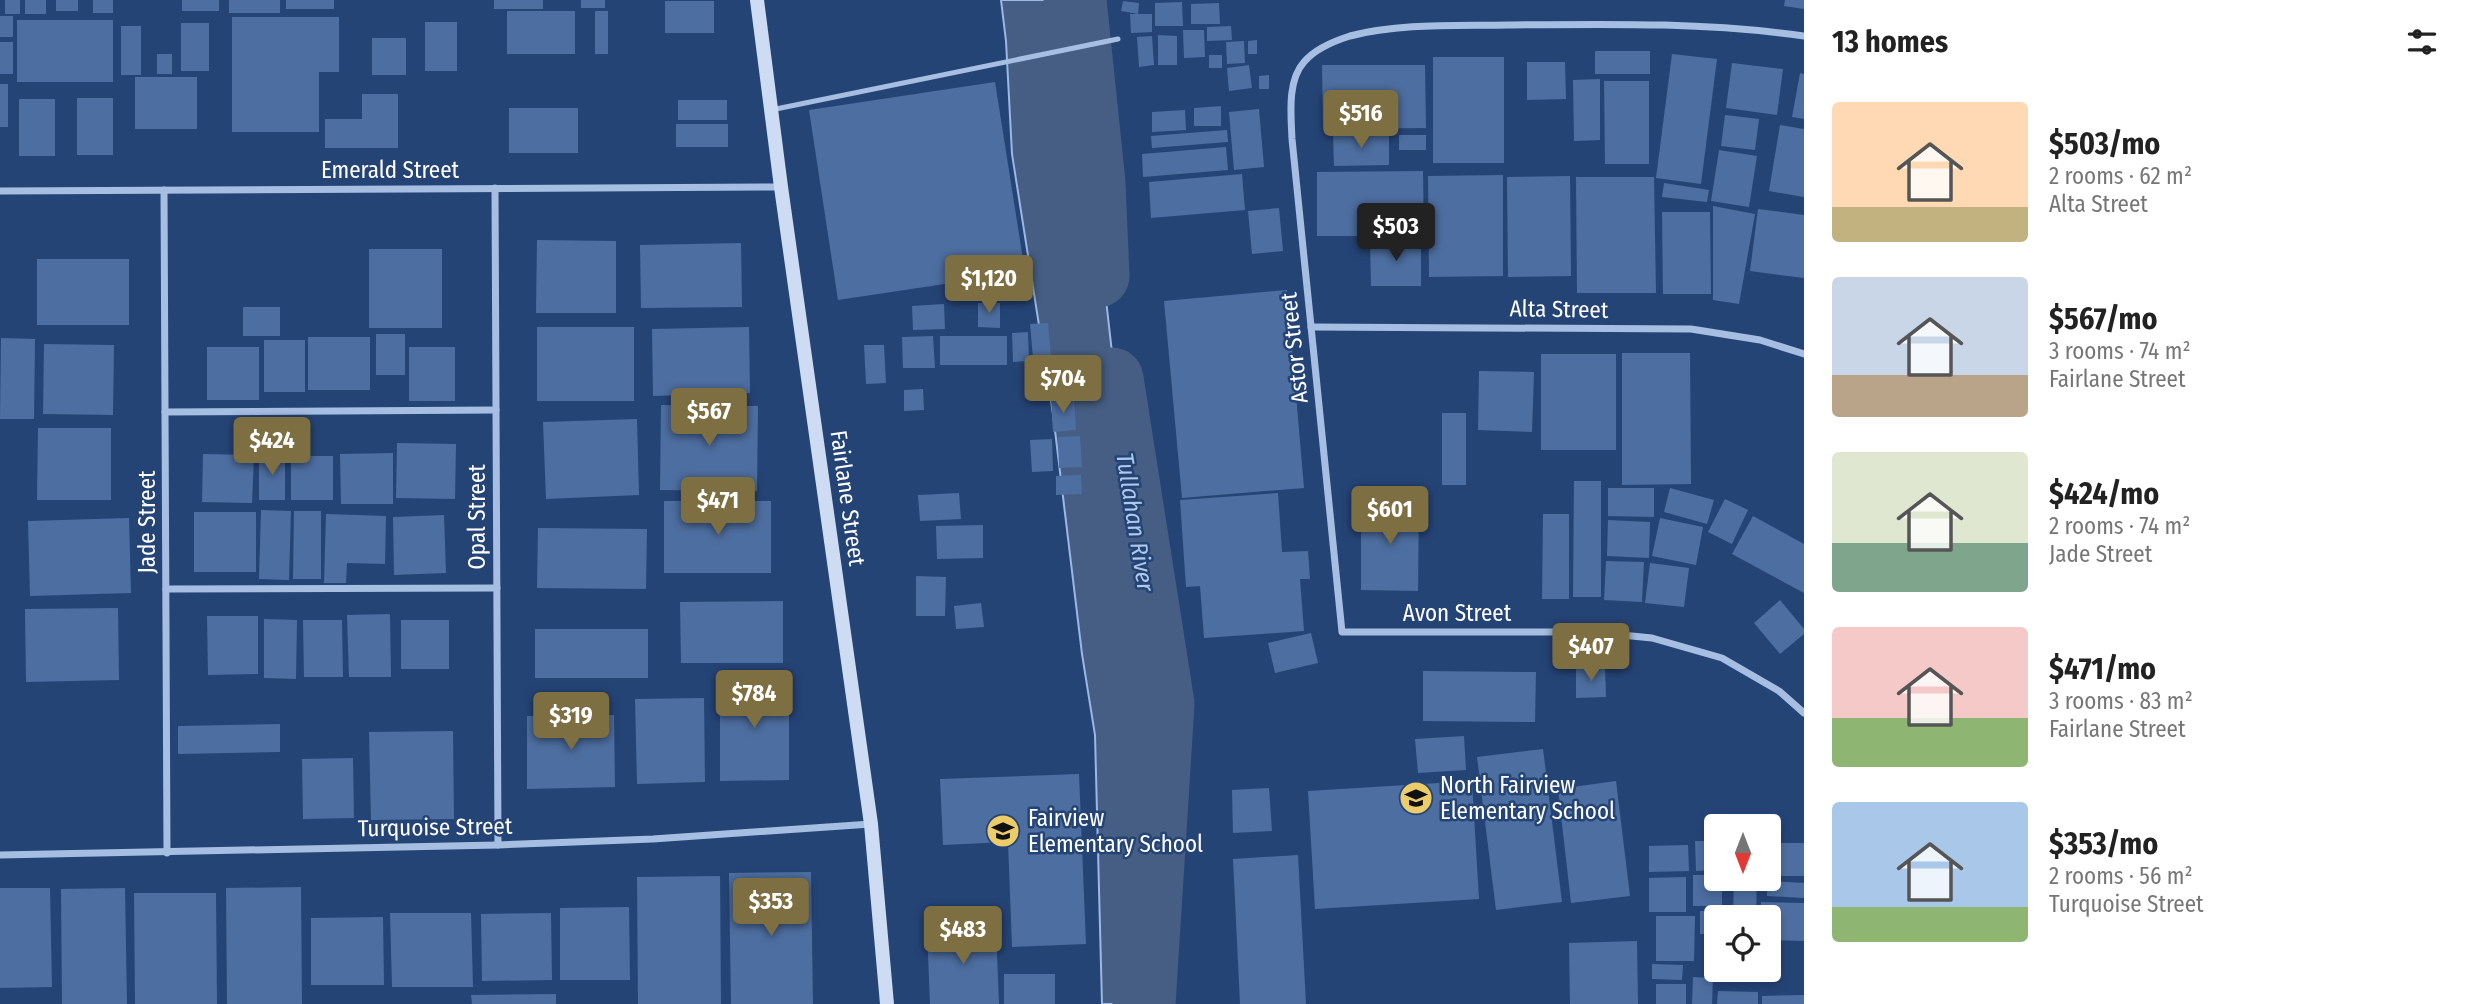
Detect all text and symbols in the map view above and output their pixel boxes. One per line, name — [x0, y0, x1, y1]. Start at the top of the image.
icon: filters — [2403, 23, 2441, 61]
text: 13 homes — [1832, 24, 1948, 60]
pin: $516 — [1320, 90, 1402, 150]
text: $516 — [1339, 99, 1383, 127]
text: $503/mo — [2049, 126, 2160, 162]
icon: home — [1888, 130, 1972, 214]
street label: Emerald Street — [321, 156, 460, 184]
text: 2 rooms · 62 m² — [2049, 162, 2192, 190]
text: Alta Street — [2049, 190, 2148, 218]
pin: $503 — [1355, 204, 1437, 263]
text: $503 — [1373, 212, 1419, 240]
pin: $1,120 — [932, 256, 1046, 315]
text: $1,120 — [961, 264, 1017, 292]
street label: Astor Street — [1274, 291, 1314, 405]
street label: Alta Street — [1509, 294, 1609, 324]
text: $567/mo — [2049, 301, 2157, 337]
icon: home — [1888, 305, 1972, 389]
text: 3 rooms · 74 m² — [2049, 337, 2191, 365]
pin: $704 — [1022, 356, 1104, 415]
text: $704 — [1040, 364, 1086, 392]
text: Fairlane Street — [2049, 365, 2185, 393]
pin: $567 — [668, 388, 750, 448]
text: $567 — [687, 397, 731, 425]
pin: $424 — [231, 418, 313, 477]
text: $424 — [249, 426, 295, 454]
street label: Fairlane Street — [825, 428, 871, 568]
water label: Tullahan River — [1110, 451, 1160, 594]
street label: Opal Street — [463, 464, 491, 570]
street label: Jade Street — [133, 470, 161, 574]
text: $424/mo — [2049, 476, 2159, 512]
pin: $471 — [677, 477, 759, 537]
icon: home — [1888, 480, 1972, 564]
text: $471 — [697, 486, 739, 514]
pin: $601 — [1349, 486, 1431, 546]
text: $601 — [1367, 495, 1413, 523]
text: 2 rooms · 74 m² — [2049, 512, 2190, 540]
text: Jade Street — [2049, 540, 2152, 568]
street label: Avon Street — [1403, 599, 1512, 627]
pin: $407 — [1550, 624, 1632, 683]
text: $407 — [1568, 632, 1614, 660]
text: $471/mo — [2049, 651, 2156, 687]
icon: home — [1888, 655, 1972, 739]
pin: $784 — [713, 670, 795, 730]
text: $784 — [732, 679, 776, 707]
text: 3 rooms · 83 m² — [2049, 687, 2193, 715]
pin: $319 — [530, 692, 612, 752]
text: $319 — [549, 701, 593, 729]
text: Fairlane Street — [2049, 715, 2185, 743]
place label: North Fairview Elementary School — [1440, 771, 1615, 825]
school or university icon: North Fairview Elementary School — [1397, 779, 1435, 817]
place label: Fairview Elementary School — [1028, 804, 1203, 858]
street label: Turquoise Street — [357, 812, 513, 842]
school or university icon: Fairview Elementary School — [984, 812, 1022, 850]
north arrow — [1704, 814, 1782, 891]
map controls — [1704, 814, 1781, 982]
text: $353/mo — [2049, 826, 2158, 862]
icon: home — [1888, 830, 1972, 914]
text: 2 rooms · 56 m² — [2049, 862, 2193, 890]
pin: $353 — [730, 878, 812, 938]
text: $353 — [749, 887, 793, 915]
text: Turquoise Street — [2049, 890, 2204, 918]
button: locate — [1704, 905, 1781, 982]
pin: $483 — [922, 906, 1004, 966]
text: $483 — [940, 915, 986, 943]

